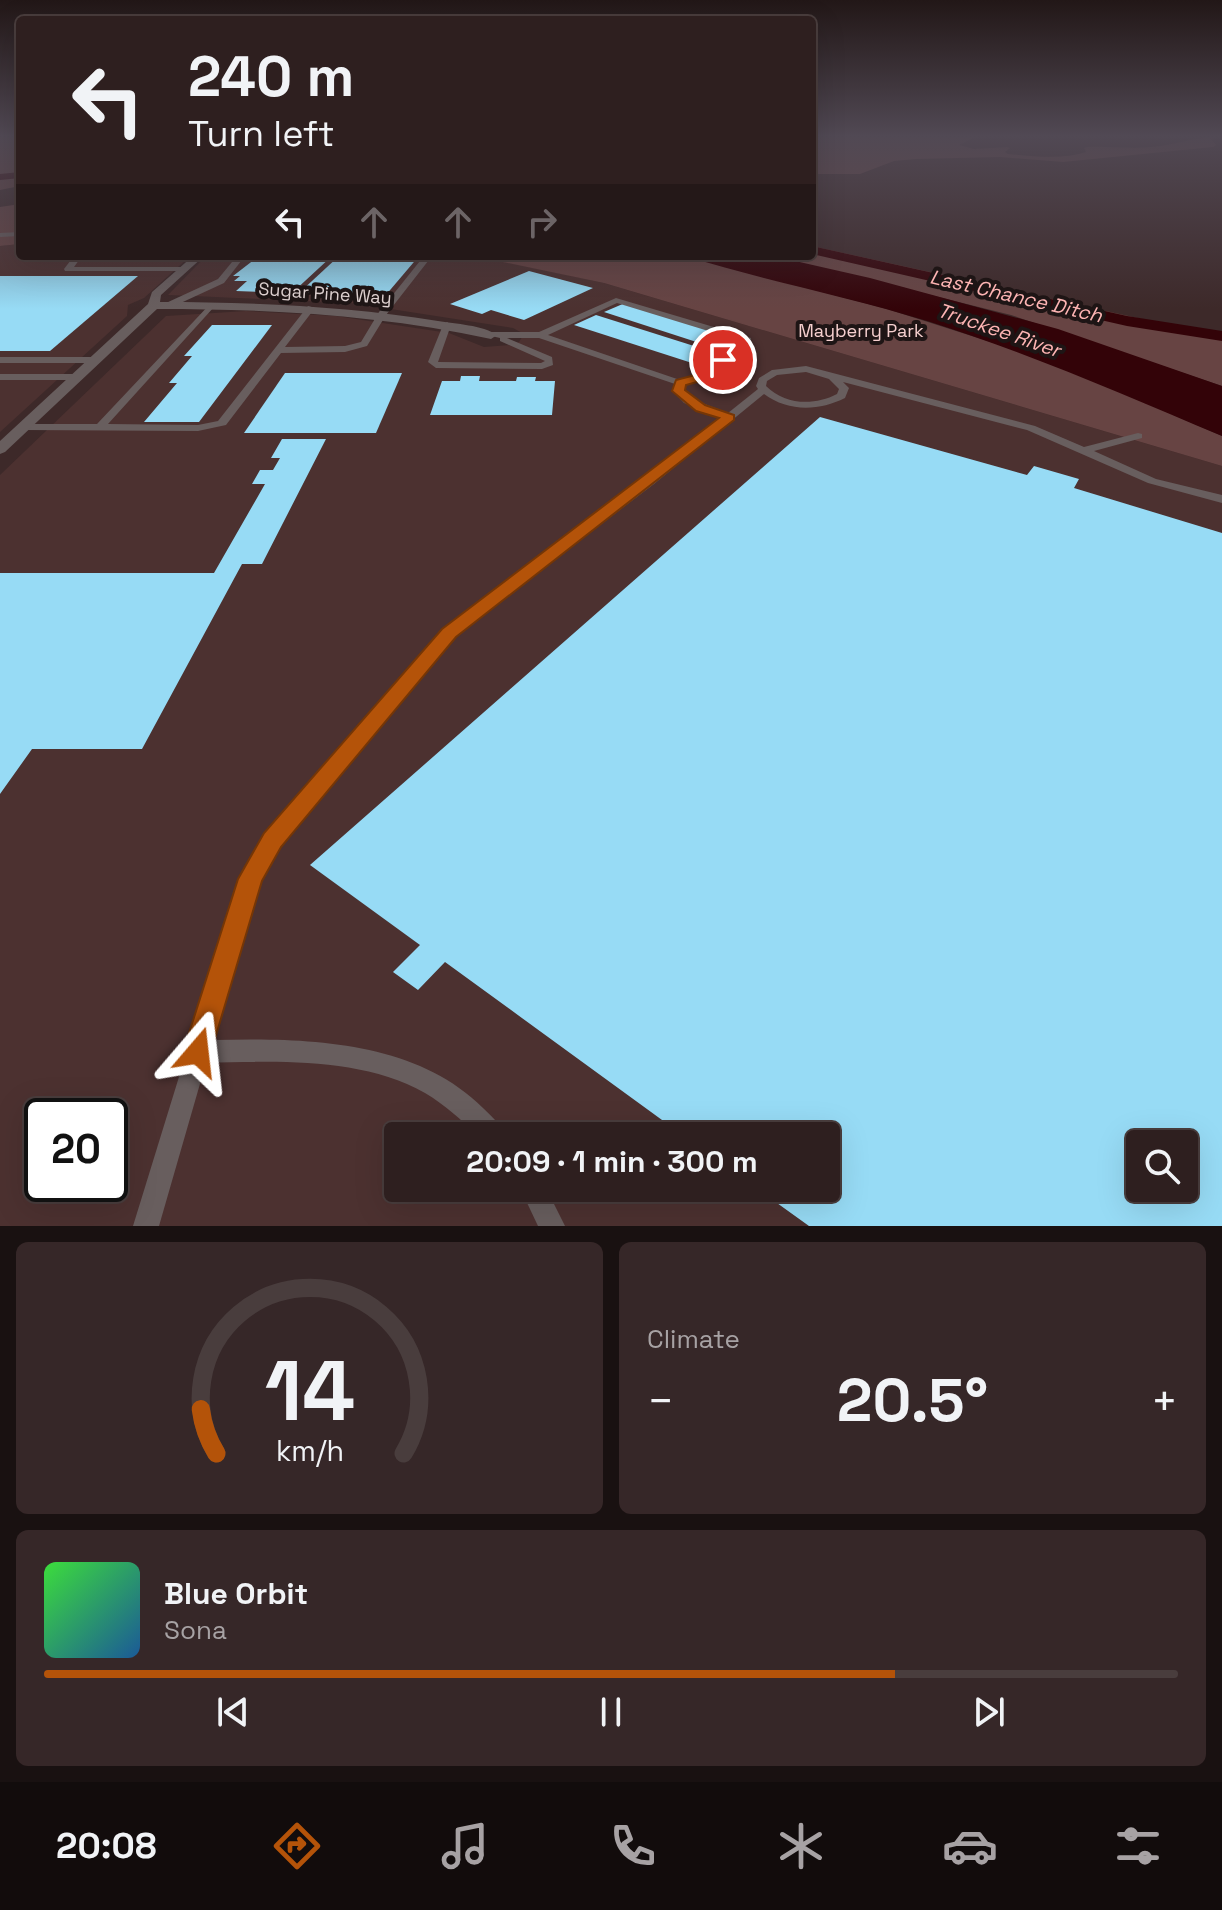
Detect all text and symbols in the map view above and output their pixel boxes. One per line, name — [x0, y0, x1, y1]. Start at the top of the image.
text: 240 m — [188, 41, 354, 112]
icon: left — [56, 48, 160, 152]
text: Turn left — [188, 111, 335, 157]
icon: left — [268, 200, 312, 244]
icon: ahead — [352, 200, 396, 244]
icon: ahead — [436, 200, 480, 244]
icon: right — [520, 200, 564, 244]
water label: Last Chance Ditch — [927, 264, 1105, 329]
street label: Sugar Pine Way — [258, 277, 392, 309]
water label: Truckee River — [934, 297, 1066, 364]
park label: Mayberry Park — [798, 319, 924, 342]
pin — [689, 326, 757, 394]
icon: arrive — [701, 338, 745, 382]
position arrow — [156, 1010, 240, 1094]
speed limit sign: 20 — [24, 1098, 128, 1202]
map controls — [1126, 1130, 1198, 1202]
button: search — [1126, 1130, 1198, 1202]
text: 20:09 · 1 min · 300 m — [466, 1142, 758, 1181]
text: Climate — [647, 1322, 740, 1356]
text: 14 — [264, 1338, 355, 1444]
text: 20.5° — [837, 1362, 988, 1439]
text: − — [647, 1373, 674, 1429]
text: + — [1151, 1373, 1178, 1429]
text: km/h — [275, 1433, 344, 1469]
text: Blue Orbit — [164, 1574, 308, 1613]
text: Sona — [164, 1613, 227, 1647]
icon: previous — [211, 1690, 255, 1734]
icon: pause — [589, 1690, 633, 1734]
icon: next — [967, 1690, 1011, 1734]
icon: directions — [269, 1818, 325, 1874]
icon: music — [437, 1818, 493, 1874]
icon: phone — [605, 1818, 661, 1874]
icon: climate — [773, 1818, 829, 1874]
icon: car — [942, 1818, 998, 1874]
icon: filters — [1110, 1818, 1166, 1874]
text: 20:08 — [56, 1823, 156, 1869]

